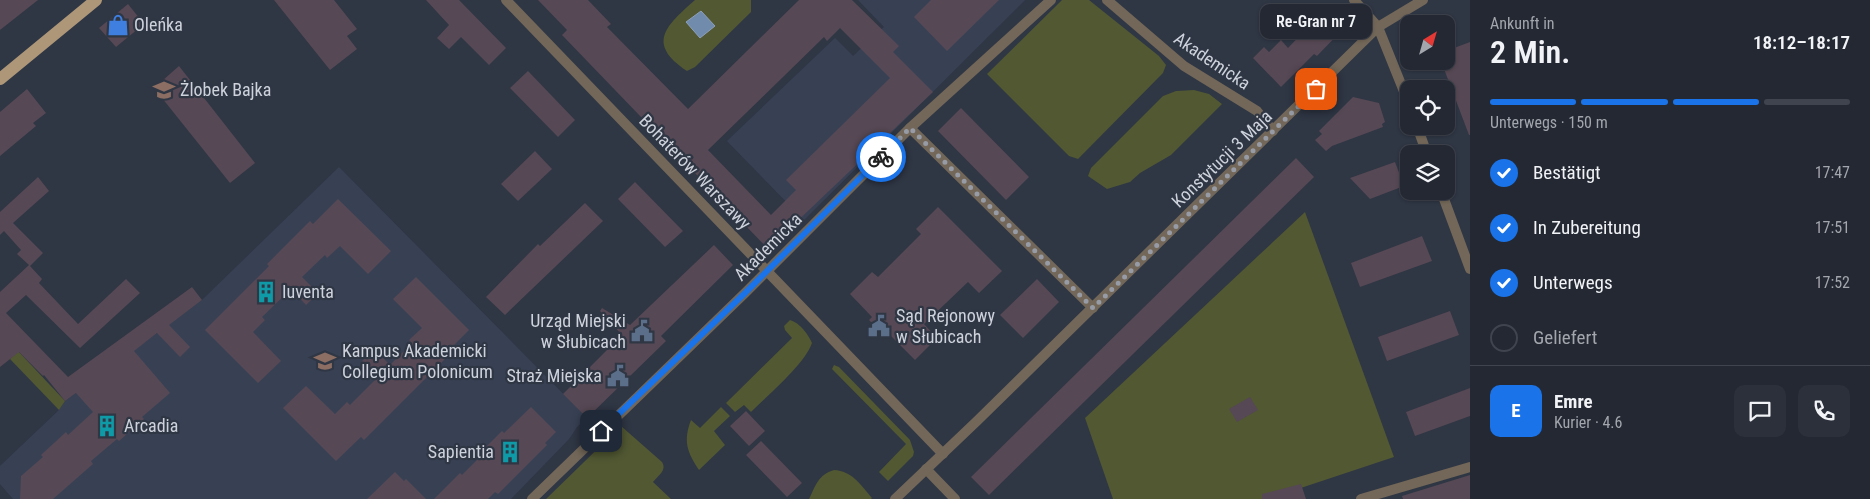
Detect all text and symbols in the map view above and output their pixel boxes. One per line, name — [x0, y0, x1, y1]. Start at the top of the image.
callout: Re-Gran nr 7 — [1260, 4, 1372, 39]
shop icon: Oleńka — [105, 12, 131, 38]
text: Re-Gran nr 7 — [1276, 12, 1356, 31]
place label: Oleńka — [134, 14, 183, 35]
text: Ankunft in — [1490, 14, 1555, 33]
north arrow — [1400, 15, 1455, 70]
map controls — [1400, 15, 1455, 200]
street label: Akademicka — [1170, 27, 1254, 94]
text: 18:12–18:17 — [1753, 31, 1850, 54]
text: 2 Min. — [1490, 33, 1570, 71]
pin — [1295, 68, 1337, 110]
icon: bag — [1302, 75, 1330, 103]
school or university icon: Żlobek Bajka — [151, 77, 177, 103]
place label: Żlobek Bajka — [180, 79, 271, 100]
button: locate — [1400, 80, 1455, 135]
street label: Konstytucji 3 Maja — [1167, 106, 1276, 212]
street label: Bohaterów Warszawy — [635, 110, 756, 234]
text: Unterwegs · 150 m — [1490, 113, 1608, 132]
courier — [856, 132, 906, 182]
icon: bike — [867, 143, 895, 171]
button: layers — [1400, 145, 1455, 200]
icon: check — [1490, 159, 1518, 187]
text: Bestätigt — [1533, 161, 1601, 184]
text: 17:47 — [1815, 163, 1850, 182]
street label: Akademicka — [729, 208, 806, 285]
icon: check — [1490, 214, 1518, 242]
text: In Zubereitung — [1533, 216, 1641, 239]
text: 17:51 — [1815, 218, 1850, 237]
icon: check — [1490, 269, 1518, 297]
text: Unterwegs — [1533, 271, 1613, 294]
text: 17:52 — [1815, 273, 1850, 292]
building icon: Iuventa — [253, 279, 279, 305]
place label: Iuventa — [282, 281, 334, 302]
place label: Sąd Rejonowy w Słubicach — [896, 305, 996, 347]
place label: Urząd Miejski w Słubicach — [530, 310, 626, 352]
public building icon: Sąd Rejonowy w Słubicach — [866, 313, 892, 339]
public building icon: Urząd Miejski w Słubicach — [629, 318, 655, 344]
text: Geliefert — [1533, 326, 1597, 349]
place label: Kampus Akademicki Collegium Polonicum — [342, 340, 493, 382]
school or university icon: Kampus Akademicki Collegium Polonicum — [312, 348, 338, 374]
public building icon: Straż Miejska — [605, 363, 631, 389]
place label: Straż Miejska — [506, 365, 602, 386]
button: chat — [1734, 385, 1786, 437]
button: phone — [1798, 385, 1850, 437]
text: Emre — [1554, 390, 1593, 413]
text: E — [1511, 399, 1521, 422]
pin — [580, 410, 622, 452]
building icon: Arcadia — [94, 413, 120, 439]
text: Kurier · 4.6 — [1554, 413, 1622, 432]
place label: Arcadia — [124, 415, 178, 436]
icon: home — [587, 417, 615, 445]
building icon: Sapientia — [497, 439, 523, 465]
place label: Sapientia — [428, 441, 494, 462]

